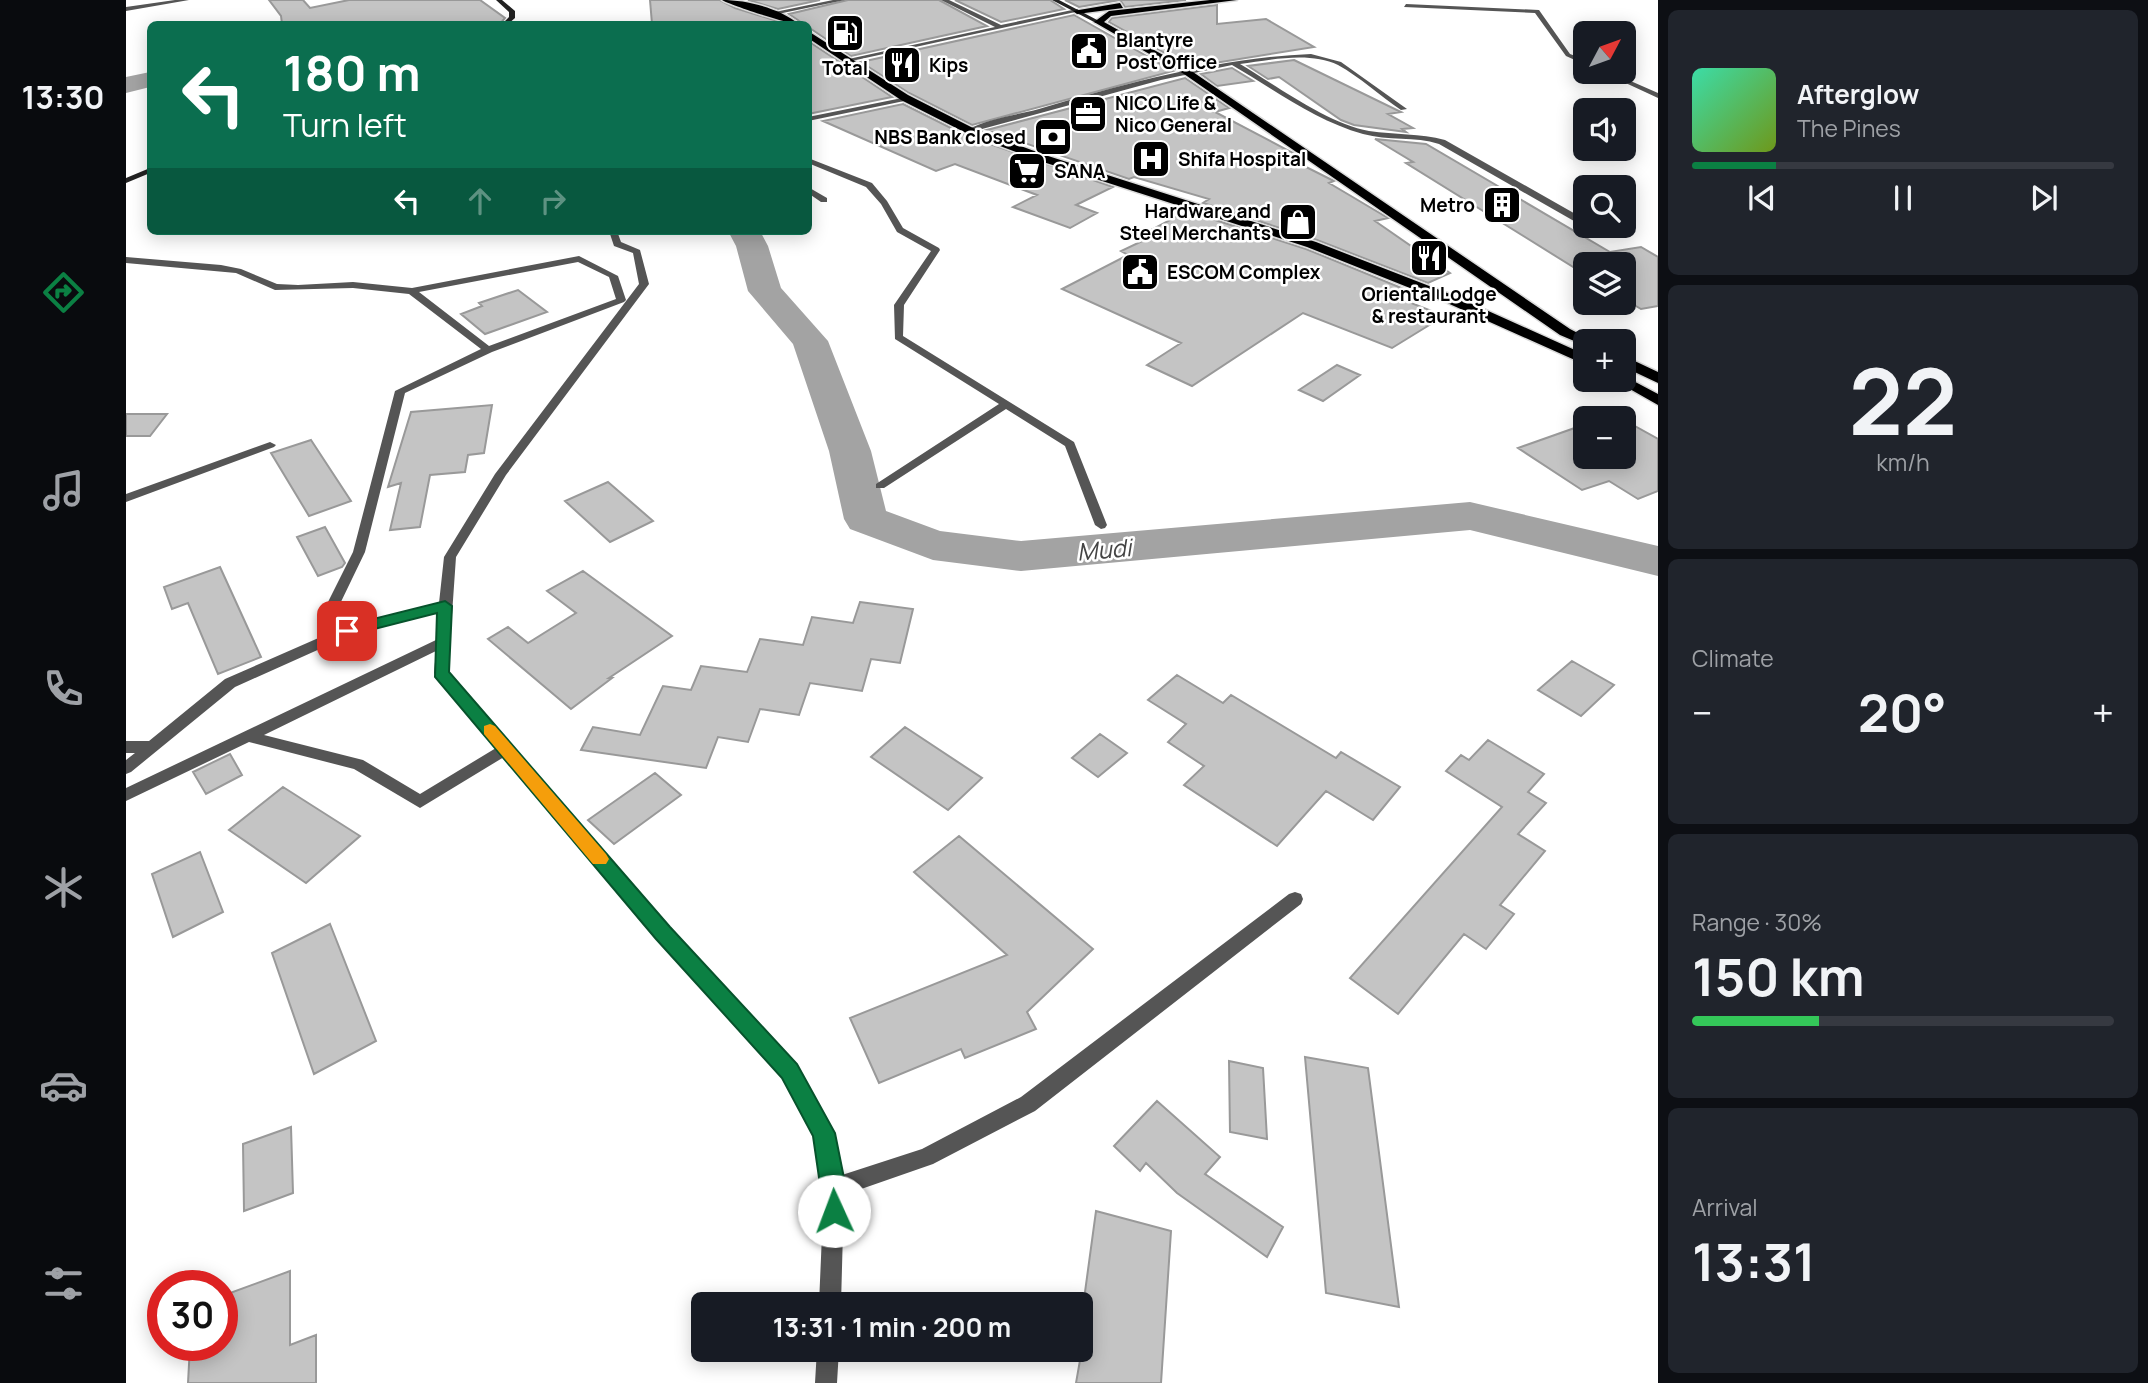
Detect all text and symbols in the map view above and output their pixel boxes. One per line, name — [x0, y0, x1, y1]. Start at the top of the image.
fuel station icon: Total — [824, 12, 866, 54]
north arrow — [1573, 21, 1636, 84]
map controls — [1573, 21, 1636, 469]
place label: Blantyre Post Office — [1116, 27, 1217, 75]
public building icon: Blantyre Post Office — [1068, 30, 1110, 72]
text: 180 m — [283, 39, 421, 106]
restaurant icon: Kips — [881, 44, 923, 86]
icon: left — [168, 49, 259, 140]
place label: Kips — [929, 52, 968, 78]
place label: Total — [822, 55, 868, 81]
text: 13:30 — [21, 75, 105, 119]
text: Afterglow — [1797, 76, 1919, 112]
place label: NICO Life & Nico General — [1115, 90, 1232, 138]
office icon: NICO Life & Nico General — [1067, 93, 1109, 135]
button: sound — [1573, 98, 1636, 161]
text: Turn left — [283, 103, 407, 147]
text: The Pines — [1797, 112, 1901, 144]
bank icon: NBS Bank closed — [1032, 116, 1074, 158]
place label: NBS Bank closed — [874, 124, 1026, 150]
hospital icon: Shifa Hospital — [1130, 138, 1172, 180]
place label: Shifa Hospital — [1178, 146, 1306, 172]
supermarket icon: SANA — [1006, 150, 1048, 192]
place label: SANA — [1054, 158, 1106, 184]
button: search — [1573, 175, 1636, 238]
icon: previous — [1743, 179, 1781, 217]
icon: pause — [1884, 179, 1922, 217]
icon: next — [2025, 179, 2063, 217]
icon: left — [388, 182, 426, 220]
icon: ahead — [461, 182, 499, 220]
icon: right — [534, 182, 572, 220]
building icon: Metro — [1481, 184, 1523, 226]
place label: Metro — [1420, 192, 1475, 218]
place label: Hardware and Steel Merchants — [1120, 198, 1271, 246]
shop icon: Hardware and Steel Merchants — [1277, 201, 1319, 243]
restaurant icon: Oriental Lodge & restaurant — [1408, 237, 1450, 279]
public building icon: ESCOM Complex — [1119, 251, 1161, 293]
button: layers — [1573, 252, 1636, 315]
place label: ESCOM Complex — [1167, 259, 1321, 285]
icon: directions — [39, 268, 88, 317]
place label: Oriental Lodge & restaurant — [1361, 281, 1497, 329]
button: + — [1573, 329, 1636, 392]
text: 22 — [1849, 338, 1957, 462]
button: − — [1573, 406, 1636, 469]
text: km/h — [1876, 446, 1930, 478]
icon: music — [39, 466, 88, 515]
water label: Mudi — [1076, 530, 1136, 568]
pin — [317, 601, 377, 661]
icon: arrive — [328, 612, 366, 650]
text: Climate — [1692, 642, 1774, 674]
icon: phone — [39, 664, 88, 713]
text: 20° — [1858, 677, 1947, 748]
text: − — [1692, 686, 1713, 738]
text: + — [2092, 686, 2114, 738]
icon: climate — [39, 863, 88, 912]
text: Range · 30% — [1692, 906, 1822, 938]
text: 150 km — [1692, 941, 1865, 1012]
icon: car — [39, 1061, 88, 1110]
position arrow — [797, 1174, 871, 1248]
text: Arrival — [1692, 1191, 1758, 1223]
text: 13:31 — [1692, 1226, 1816, 1297]
icon: filters — [39, 1259, 88, 1308]
speed limit sign: 30 — [147, 1270, 238, 1361]
text: 13:31 · 1 min · 200 m — [773, 1309, 1011, 1345]

